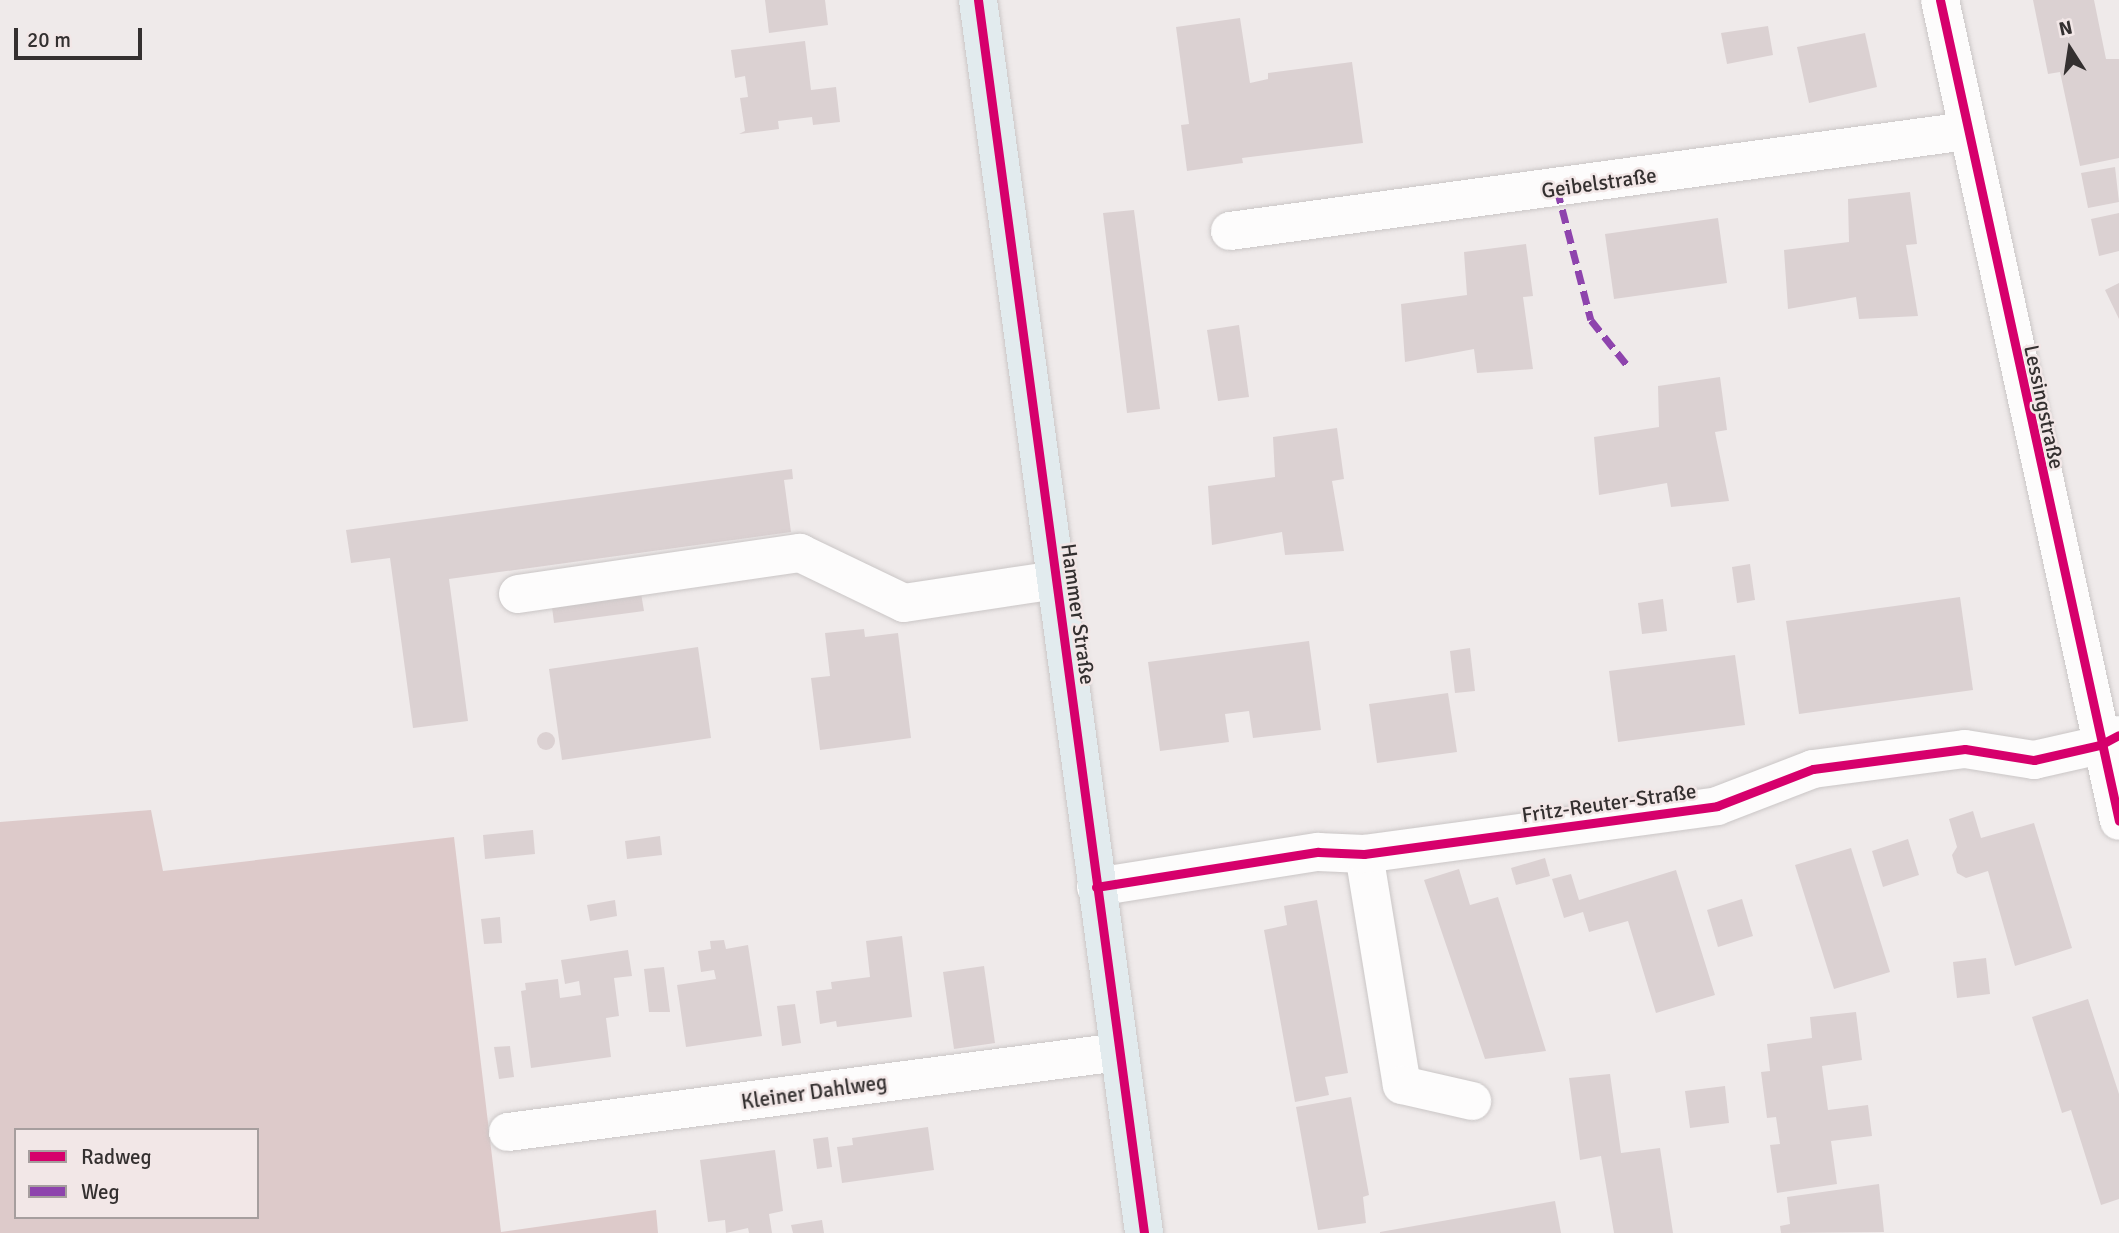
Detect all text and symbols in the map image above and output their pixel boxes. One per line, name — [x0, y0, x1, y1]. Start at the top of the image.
scale bar — [18, 14, 145, 58]
north arrow — [2035, 14, 2105, 84]
text: N — [2057, 15, 2075, 42]
text: 20 m — [27, 27, 71, 53]
street label: Geibelstraße — [1540, 162, 1658, 204]
street label: Lessingstraße — [2019, 343, 2069, 471]
street label: Hammer Straße — [1056, 542, 1100, 686]
street label: Fritz-Reuter-Straße — [1520, 778, 1698, 828]
street label: Kleiner Dahlweg — [739, 1069, 889, 1115]
legend — [14, 1128, 259, 1219]
text: Radweg — [81, 1144, 152, 1170]
text: Weg — [81, 1179, 120, 1205]

